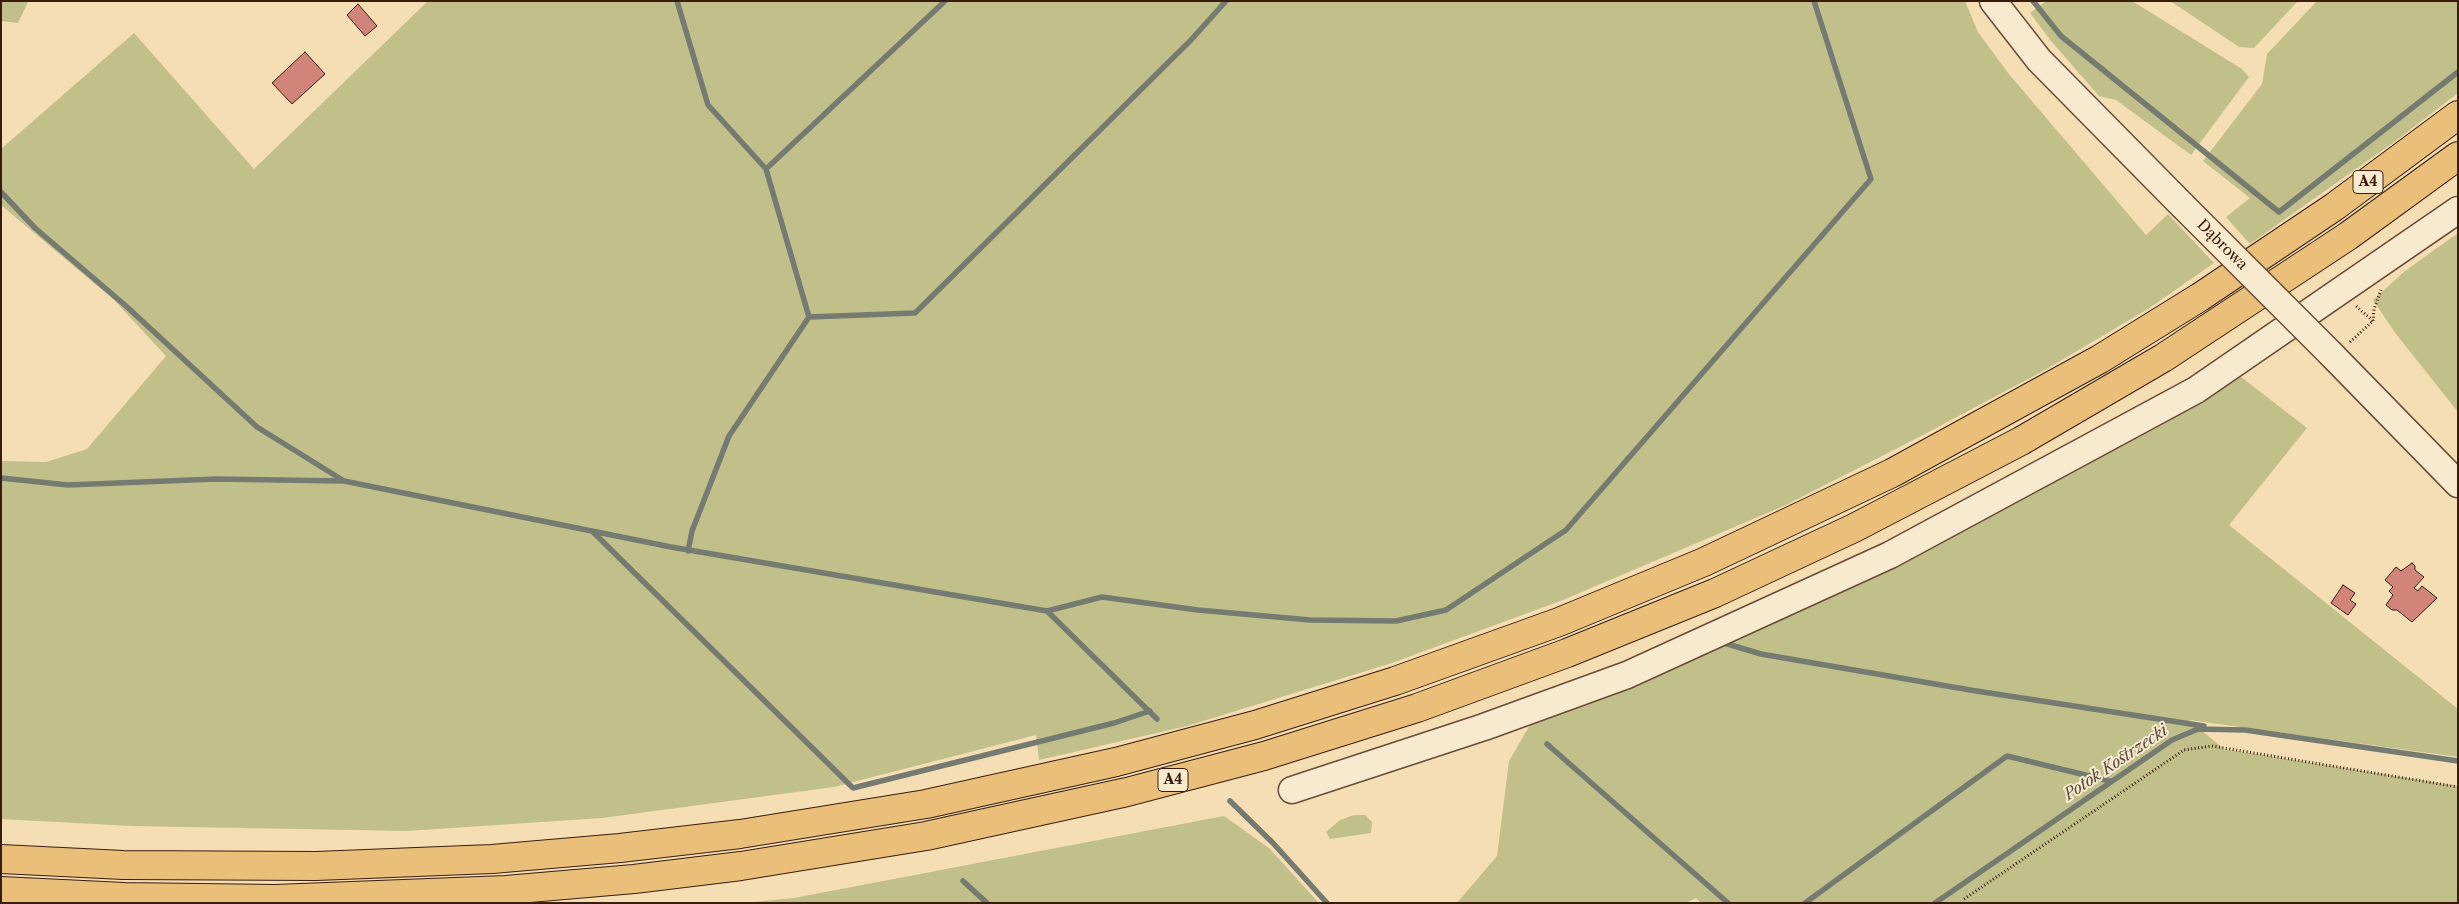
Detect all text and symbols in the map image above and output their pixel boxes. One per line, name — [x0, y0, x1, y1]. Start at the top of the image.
road number: A4 — [2353, 170, 2383, 193]
street label: Dąbrowa — [2193, 216, 2251, 274]
water label: Potok Kostrzecki — [2061, 721, 2171, 805]
road number: A4 — [1158, 768, 1188, 792]

